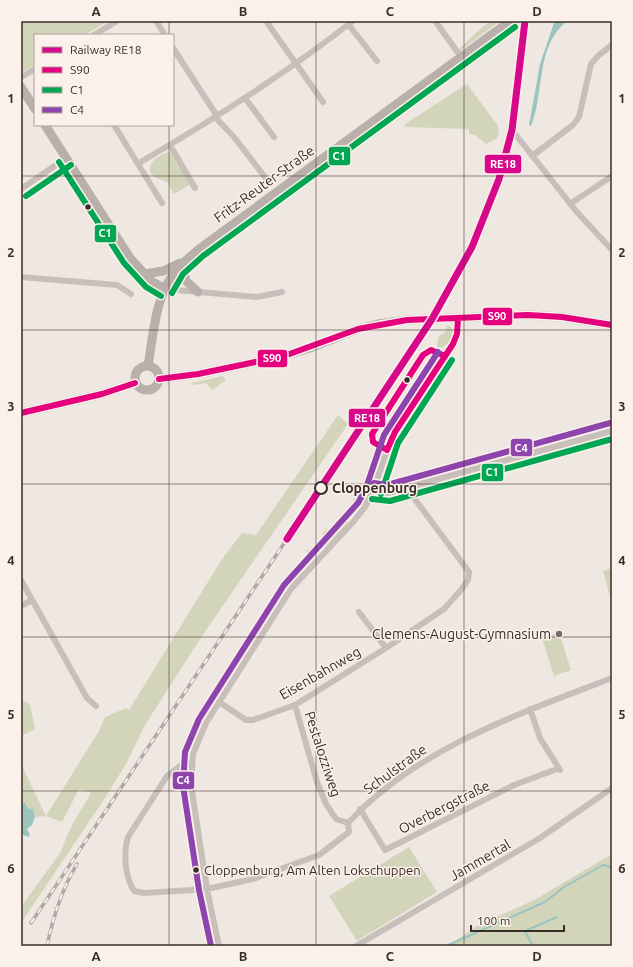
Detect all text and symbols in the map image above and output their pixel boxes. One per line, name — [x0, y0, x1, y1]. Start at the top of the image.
text: A — [91, 4, 101, 18]
text: B — [239, 4, 248, 18]
text: C — [386, 4, 395, 18]
text: D — [532, 4, 542, 18]
legend — [34, 34, 174, 126]
text: Railway RE18 — [70, 43, 142, 56]
text: S90 — [70, 63, 90, 76]
text: C1 — [70, 83, 84, 96]
text: 1 — [7, 91, 15, 105]
text: 1 — [618, 91, 626, 105]
text: C4 — [70, 103, 84, 116]
street label: Fritz-Reuter-Straße — [211, 142, 317, 226]
line badge: C1 — [328, 146, 351, 166]
text: C1 — [332, 150, 346, 162]
line badge: RE18 — [484, 154, 522, 174]
text: RE18 — [490, 158, 516, 170]
unlabelled marker — [83, 202, 93, 212]
line badge: C1 — [94, 224, 117, 243]
text: C1 — [98, 227, 112, 239]
text: 2 — [7, 245, 15, 259]
text: 2 — [618, 245, 626, 259]
line badge: S90 — [482, 307, 513, 326]
text: S90 — [488, 310, 506, 322]
line badge: S90 — [257, 349, 288, 368]
text: S90 — [263, 352, 281, 364]
unlabelled marker — [402, 375, 412, 385]
text: 3 — [7, 399, 15, 413]
text: 3 — [618, 399, 626, 413]
line badge: RE18 — [348, 408, 386, 428]
text: RE18 — [354, 412, 380, 424]
line badge: C4 — [510, 438, 533, 457]
text: C4 — [514, 442, 528, 454]
line badge: C1 — [481, 463, 504, 482]
text: C1 — [485, 466, 499, 478]
place label: Cloppenburg — [332, 480, 417, 496]
marker: Cloppenburg — [314, 481, 328, 495]
text: 4 — [7, 553, 15, 567]
text: 4 — [618, 553, 626, 567]
place label: Clemens-August-Gymnasium — [372, 626, 551, 642]
marker: Clemens-August-Gymnasium — [554, 629, 564, 639]
street label: Eisenbahnweg — [277, 643, 363, 703]
text: 5 — [7, 707, 15, 721]
text: 5 — [618, 707, 626, 721]
street label: Pestalozziweg — [302, 709, 344, 799]
street label: Schulstraße — [360, 741, 430, 797]
line badge: C4 — [172, 771, 195, 790]
text: C4 — [176, 774, 190, 786]
street label: Overbergstraße — [396, 777, 492, 837]
street label: Jammertal — [447, 836, 514, 884]
text: 6 — [7, 861, 15, 875]
text: 6 — [618, 861, 626, 875]
place label: Cloppenburg, Am Alten Lokschuppen — [204, 863, 421, 878]
marker: Cloppenburg, Am Alten Lokschuppen — [191, 865, 201, 875]
scale bar — [471, 907, 564, 933]
text: 100 m — [477, 914, 510, 927]
text: A — [91, 949, 101, 963]
text: B — [239, 949, 248, 963]
text: C — [386, 949, 395, 963]
text: D — [532, 949, 542, 963]

